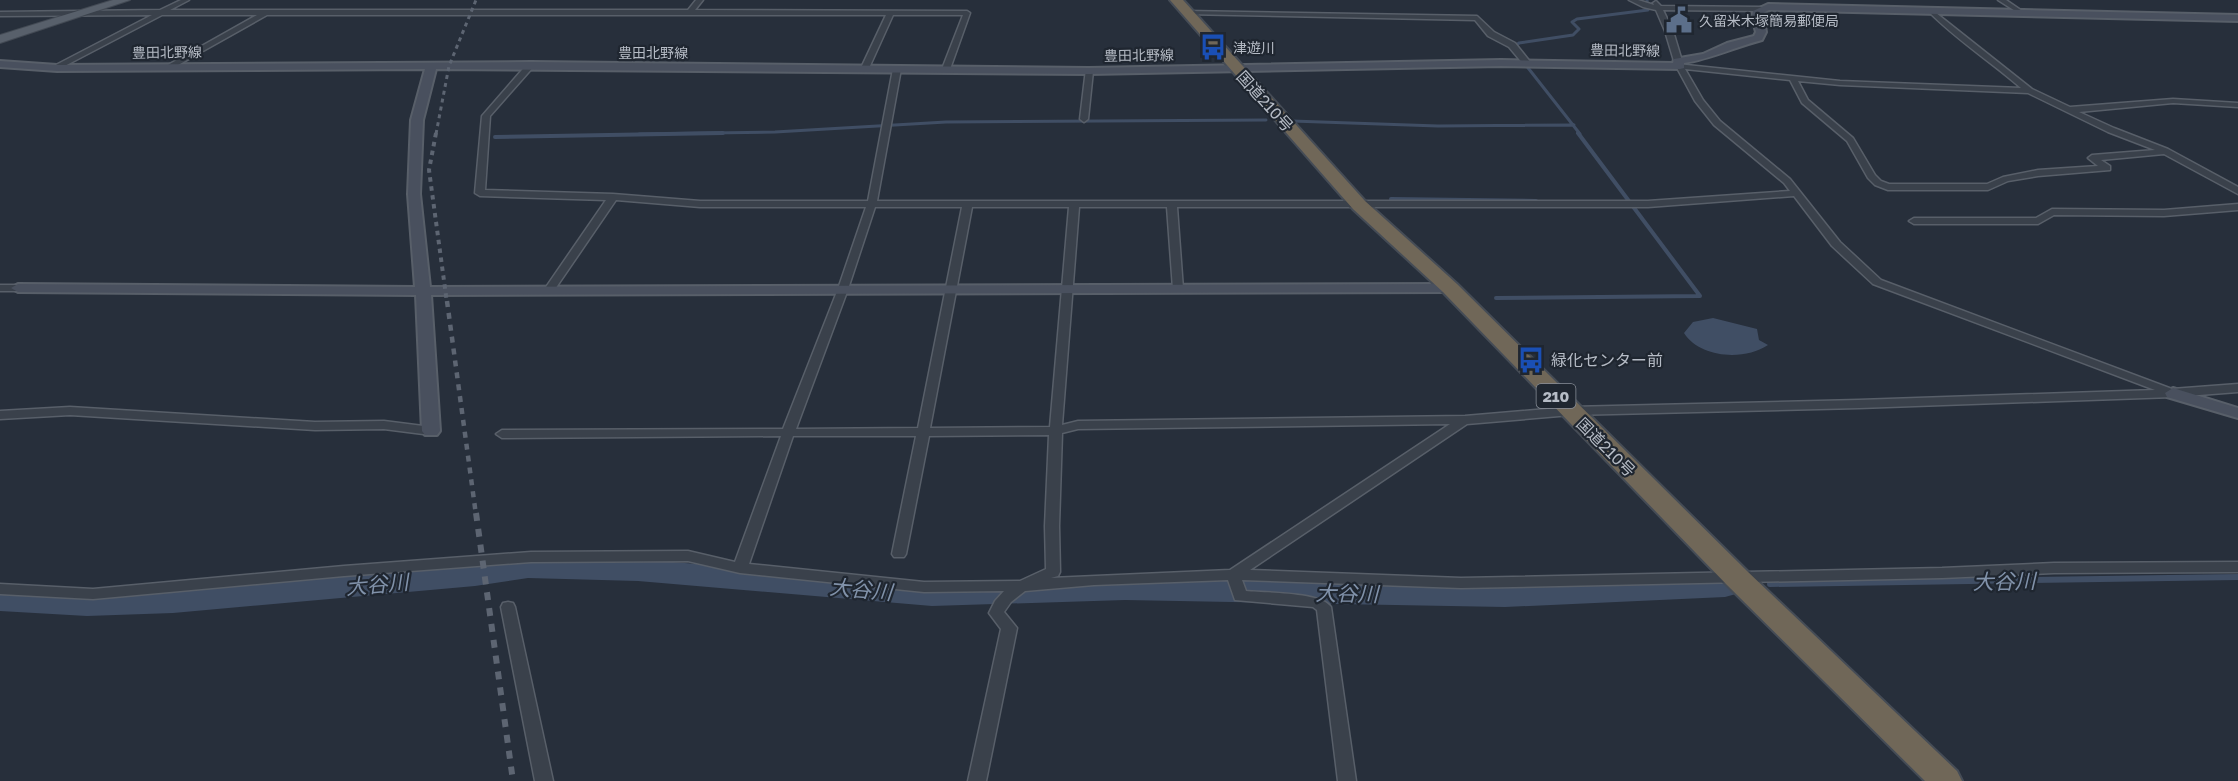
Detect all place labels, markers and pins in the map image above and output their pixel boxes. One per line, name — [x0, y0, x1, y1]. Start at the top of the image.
public building icon: 久留米木塚簡易郵便局 — [1664, 5, 1694, 35]
place label: 久留米木塚簡易郵便局 — [1699, 12, 1839, 29]
bus stop icon: 津遊川 — [1198, 32, 1228, 62]
place label: 津遊川 — [1233, 39, 1275, 56]
bus stop icon: 緑化センター前 — [1516, 345, 1546, 375]
place label: 緑化センター前 — [1551, 350, 1663, 370]

